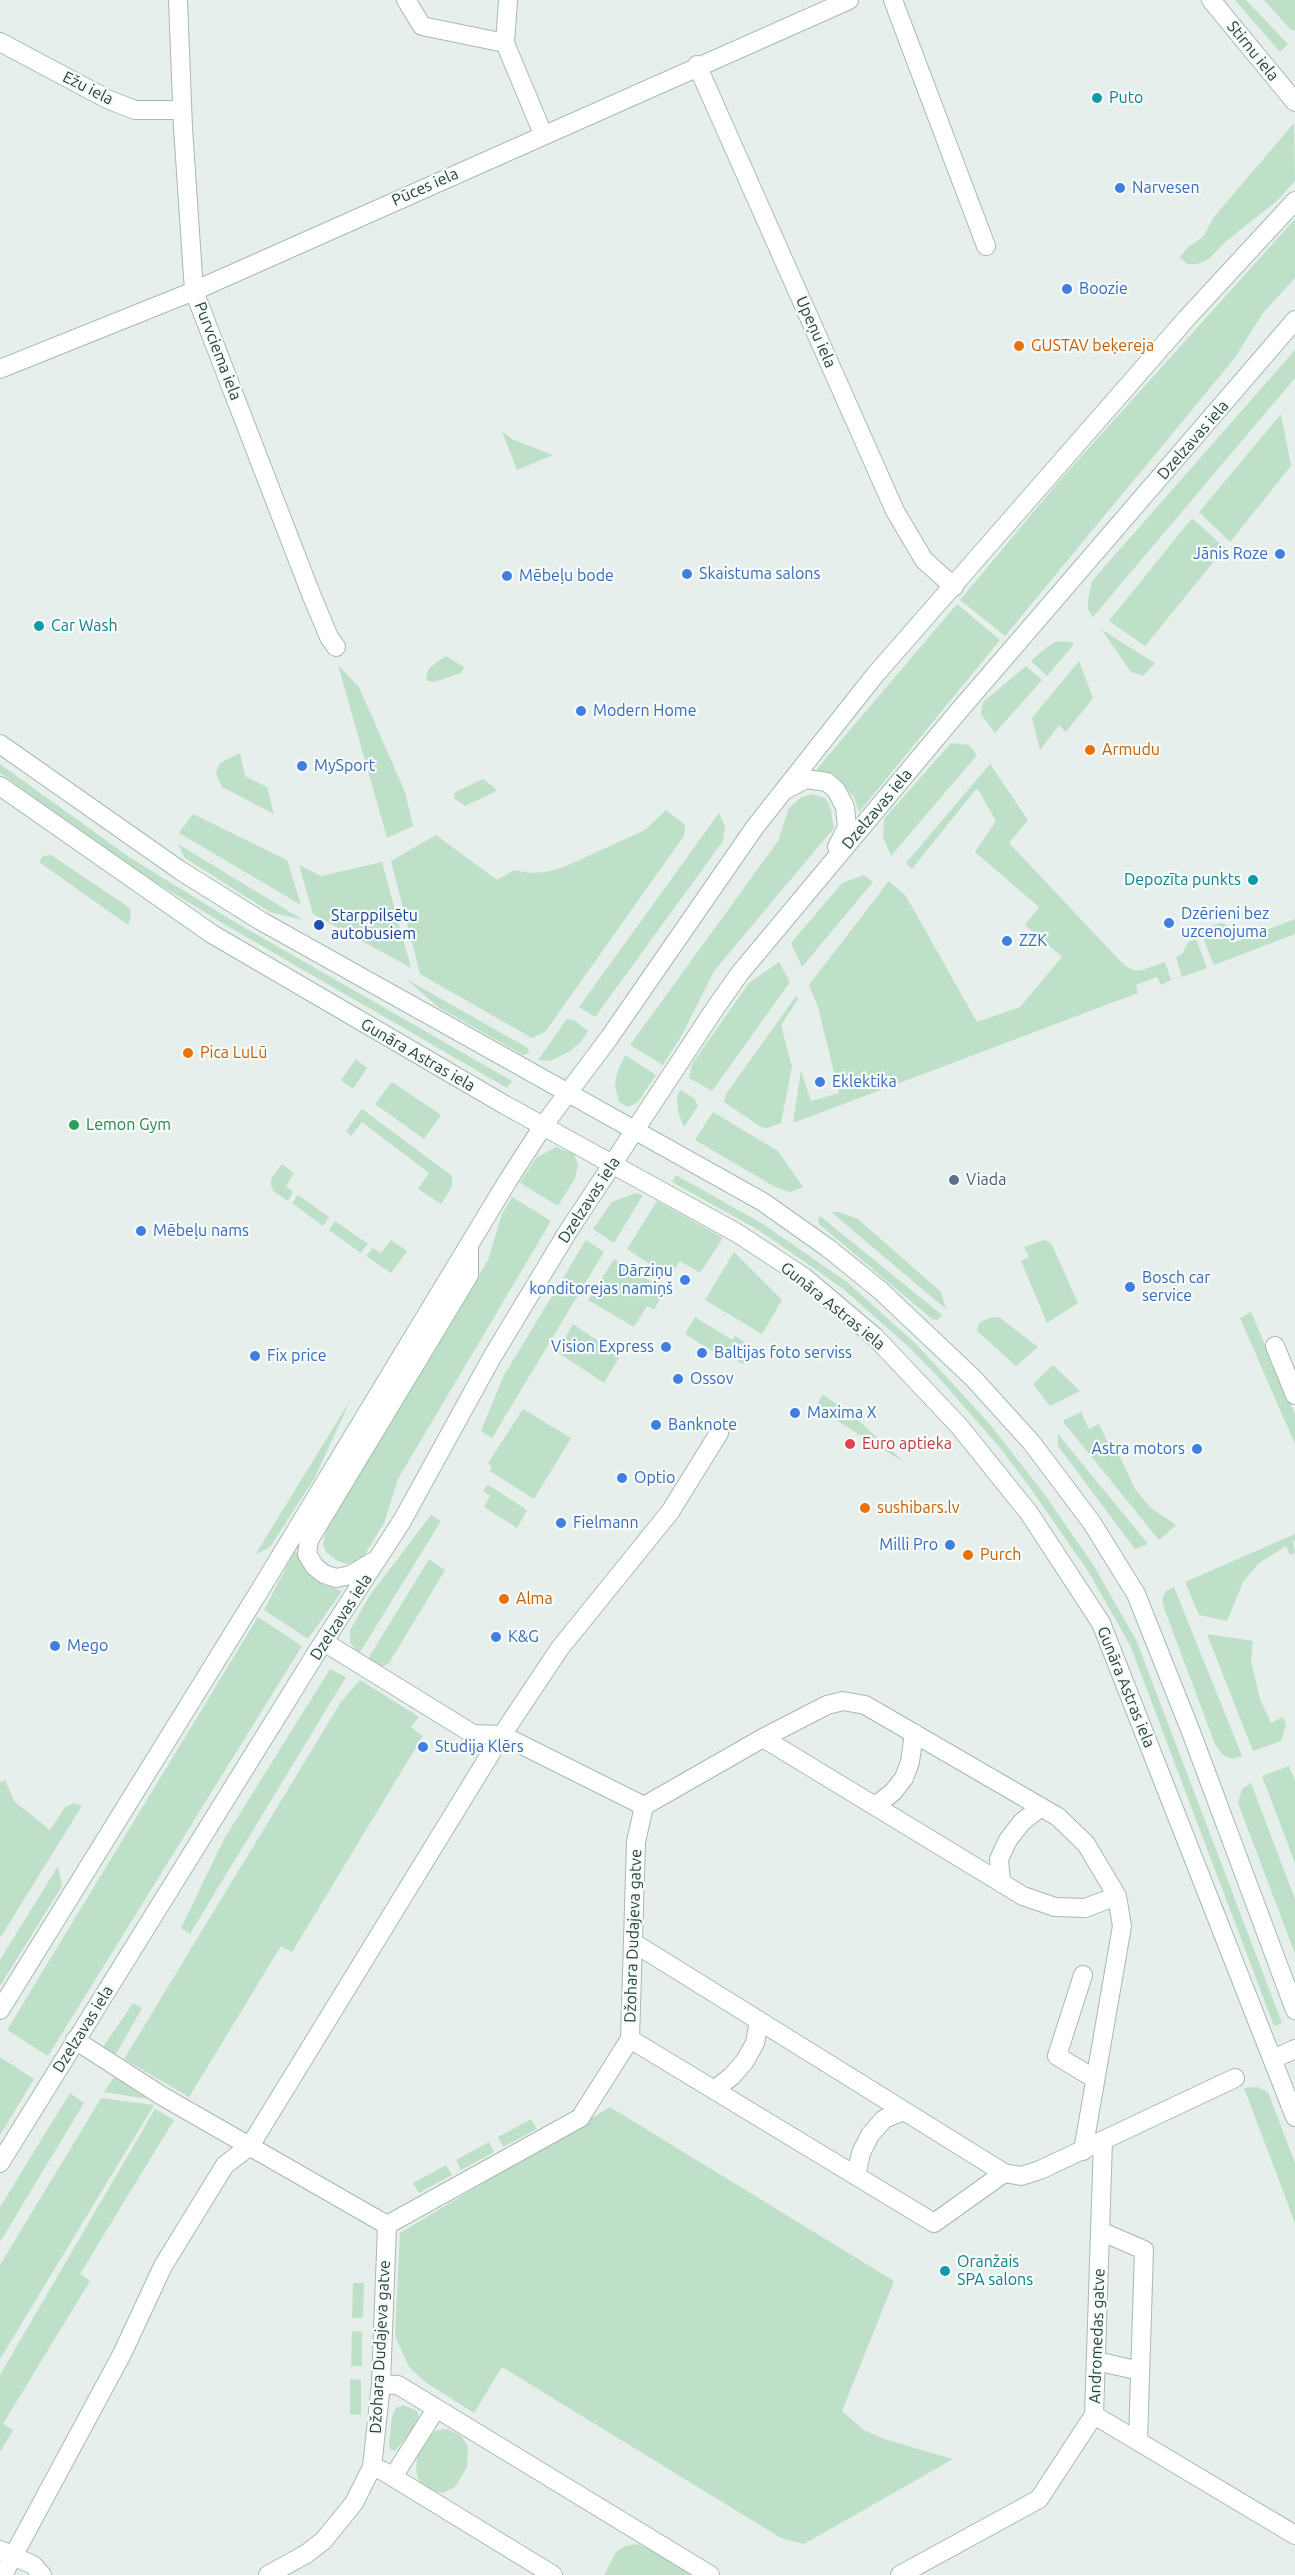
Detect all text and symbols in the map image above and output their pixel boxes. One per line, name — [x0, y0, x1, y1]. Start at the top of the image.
street label: Stirnu iela — [1223, 17, 1283, 85]
street label: Ežu iela — [59, 67, 117, 109]
place label: Puto — [1109, 88, 1143, 108]
marker: Puto — [1090, 91, 1104, 105]
street label: Pūces iela — [389, 164, 461, 210]
place label: Narvesen — [1132, 178, 1200, 198]
marker: Narvesen — [1113, 181, 1127, 195]
place label: Boozie — [1079, 279, 1128, 299]
marker: Boozie — [1060, 282, 1074, 296]
street label: Upeņu iela — [792, 293, 840, 371]
street label: Purvciema iela — [190, 299, 246, 403]
place label: GUSTAV beķereja — [1031, 336, 1154, 356]
marker: GUSTAV beķereja — [1012, 339, 1026, 353]
street label: Dzelzavas iela — [1153, 396, 1233, 484]
place label: Jānis Roze — [1193, 544, 1268, 564]
marker: Jānis Roze — [1273, 547, 1287, 561]
place label: Skaistuma salons — [699, 564, 820, 584]
place label: Mēbeļu bode — [519, 566, 614, 586]
marker: Skaistuma salons — [680, 567, 694, 581]
marker: Mēbeļu bode — [500, 569, 514, 583]
place label: Car Wash — [51, 616, 118, 636]
marker: Car Wash — [32, 619, 46, 633]
place label: Modern Home — [593, 701, 696, 721]
marker: Modern Home — [574, 704, 588, 718]
place label: Armudu — [1102, 740, 1160, 760]
marker: Armudu — [1083, 743, 1097, 757]
place label: MySport — [314, 756, 375, 776]
marker: MySport — [295, 759, 309, 773]
street label: Dzelzavas iela — [838, 765, 916, 853]
place label: Depozīta punkts — [1124, 870, 1241, 890]
marker: Depozīta punkts — [1246, 873, 1260, 887]
place label: Dzērieni bez uzcenojuma — [1181, 904, 1269, 942]
place label: Starppilsētu autobusiem — [331, 906, 418, 944]
marker: Dzērieni bez uzcenojuma — [1162, 916, 1176, 930]
marker: Starppilsētu autobusiem — [312, 918, 326, 932]
place label: ZZK — [1019, 931, 1047, 951]
marker: ZZK — [1000, 934, 1014, 948]
street label: Gunāra Astras iela — [357, 1014, 479, 1096]
place label: Pica LuLū — [200, 1043, 267, 1063]
marker: Pica LuLū — [181, 1046, 195, 1060]
place label: Eklektika — [832, 1072, 897, 1092]
marker: Eklektika — [813, 1075, 827, 1089]
place label: Lemon Gym — [86, 1115, 171, 1135]
marker: Lemon Gym — [67, 1118, 81, 1132]
street label: Dzelzavas iela — [554, 1153, 624, 1247]
place label: Viada — [966, 1170, 1006, 1190]
marker: Viada — [947, 1173, 961, 1187]
place label: Mēbeļu nams — [153, 1221, 249, 1241]
marker: Mēbeļu nams — [134, 1224, 148, 1238]
street label: Gunāra Astras iela — [777, 1258, 889, 1354]
place label: Dārziņu konditorejas namiņš — [529, 1261, 673, 1299]
place label: Bosch car service — [1142, 1268, 1210, 1306]
marker: Dārziņu konditorejas namiņš — [678, 1273, 692, 1287]
marker: Bosch car service — [1123, 1280, 1137, 1294]
place label: Vision Express — [551, 1337, 654, 1357]
marker: Vision Express — [659, 1340, 673, 1354]
place label: Baltijas foto serviss — [714, 1343, 852, 1363]
place label: Fix price — [267, 1346, 327, 1366]
marker: Baltijas foto serviss — [695, 1346, 709, 1360]
marker: Fix price — [248, 1349, 262, 1363]
place label: Ossov — [690, 1369, 733, 1389]
marker: Ossov — [671, 1372, 685, 1386]
place label: Maxima X — [807, 1403, 877, 1423]
marker: Maxima X — [788, 1406, 802, 1420]
place label: Banknote — [668, 1415, 737, 1435]
marker: Banknote — [649, 1418, 663, 1432]
place label: Euro aptieka — [862, 1434, 952, 1454]
marker: Euro aptieka — [843, 1437, 857, 1451]
place label: Astra motors — [1091, 1439, 1185, 1459]
marker: Astra motors — [1190, 1442, 1204, 1456]
place label: Optio — [634, 1468, 675, 1488]
marker: Optio — [615, 1471, 629, 1485]
place label: sushibars.lv — [877, 1498, 960, 1518]
marker: sushibars.lv — [858, 1501, 872, 1515]
place label: Fielmann — [573, 1513, 639, 1533]
marker: Fielmann — [554, 1516, 568, 1530]
place label: Milli Pro — [879, 1535, 938, 1555]
marker: Milli Pro — [943, 1538, 957, 1552]
place label: Purch — [980, 1545, 1021, 1565]
marker: Purch — [961, 1548, 975, 1562]
street label: Dzelzavas iela — [306, 1570, 376, 1664]
place label: Alma — [516, 1589, 553, 1609]
marker: Alma — [497, 1592, 511, 1606]
street label: Gunāra Astras iela — [1093, 1624, 1159, 1750]
place label: K&G — [508, 1627, 539, 1647]
marker: K&G — [489, 1630, 503, 1644]
place label: Mego — [67, 1636, 108, 1656]
marker: Mego — [48, 1639, 62, 1653]
place label: Studija Klērs — [435, 1737, 524, 1757]
marker: Studija Klērs — [416, 1740, 430, 1754]
street label: Džohara Dudajeva gatve — [620, 1849, 646, 2023]
street label: Dzelzavas iela — [49, 1982, 117, 2076]
place label: Oranžais SPA salons — [957, 2252, 1033, 2290]
street label: Džohara Dudajeva gatve — [366, 2260, 394, 2434]
marker: Oranžais SPA salons — [938, 2264, 952, 2278]
street label: Andromedas gatve — [1085, 2268, 1109, 2404]

